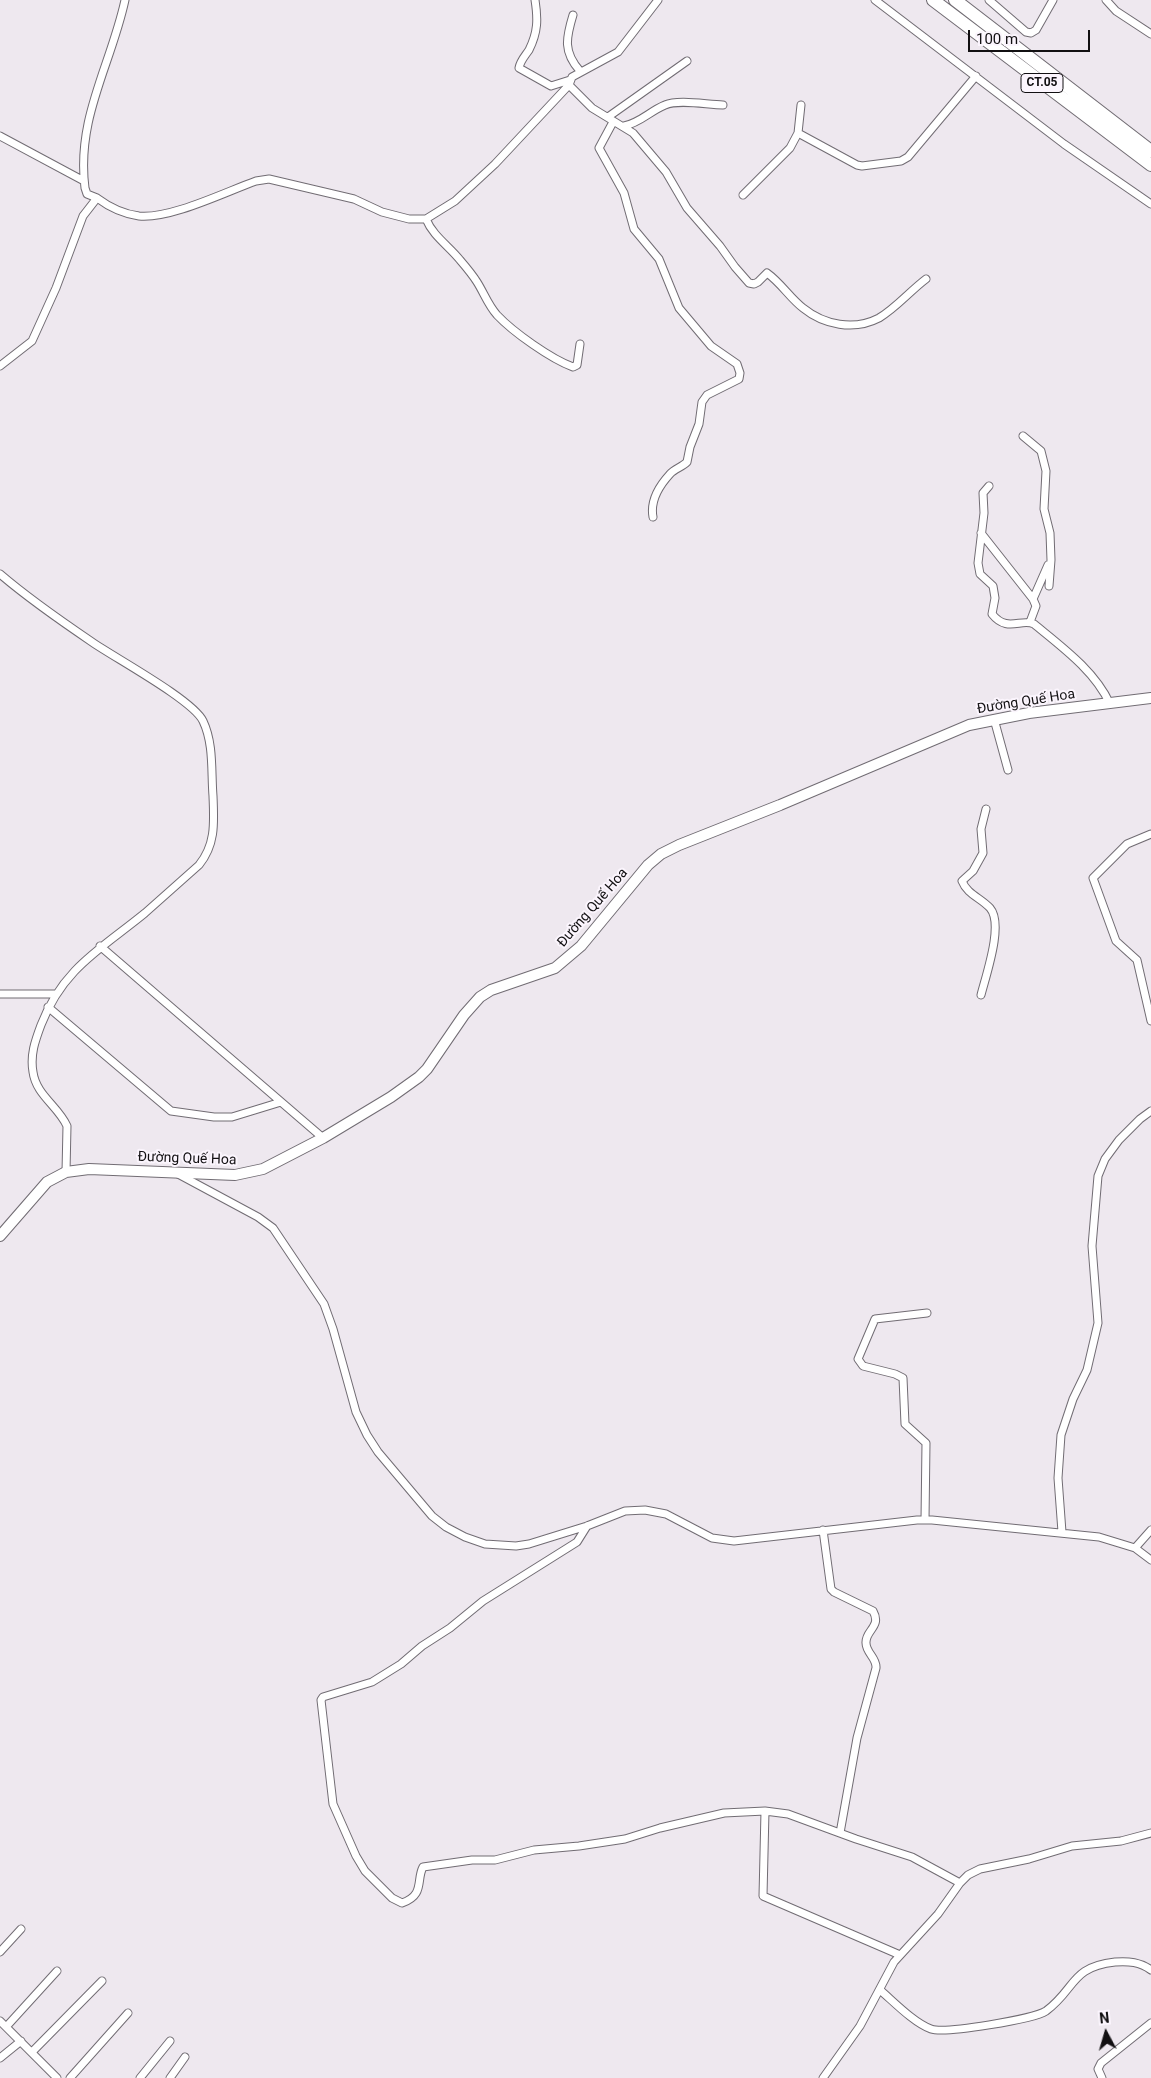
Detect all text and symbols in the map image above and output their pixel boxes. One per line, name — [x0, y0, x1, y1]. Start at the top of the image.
scale bar — [971, 20, 1094, 52]
text: 100 m — [976, 30, 1018, 48]
road number: CT.05 — [1021, 74, 1063, 92]
street label: Đường Quế Hoa — [976, 686, 1076, 718]
street label: Đường Quế Hoa — [554, 865, 632, 951]
street label: Đường Quế Hoa — [137, 1149, 237, 1169]
north arrow — [1081, 2008, 1131, 2058]
text: N — [1099, 2010, 1110, 2027]

